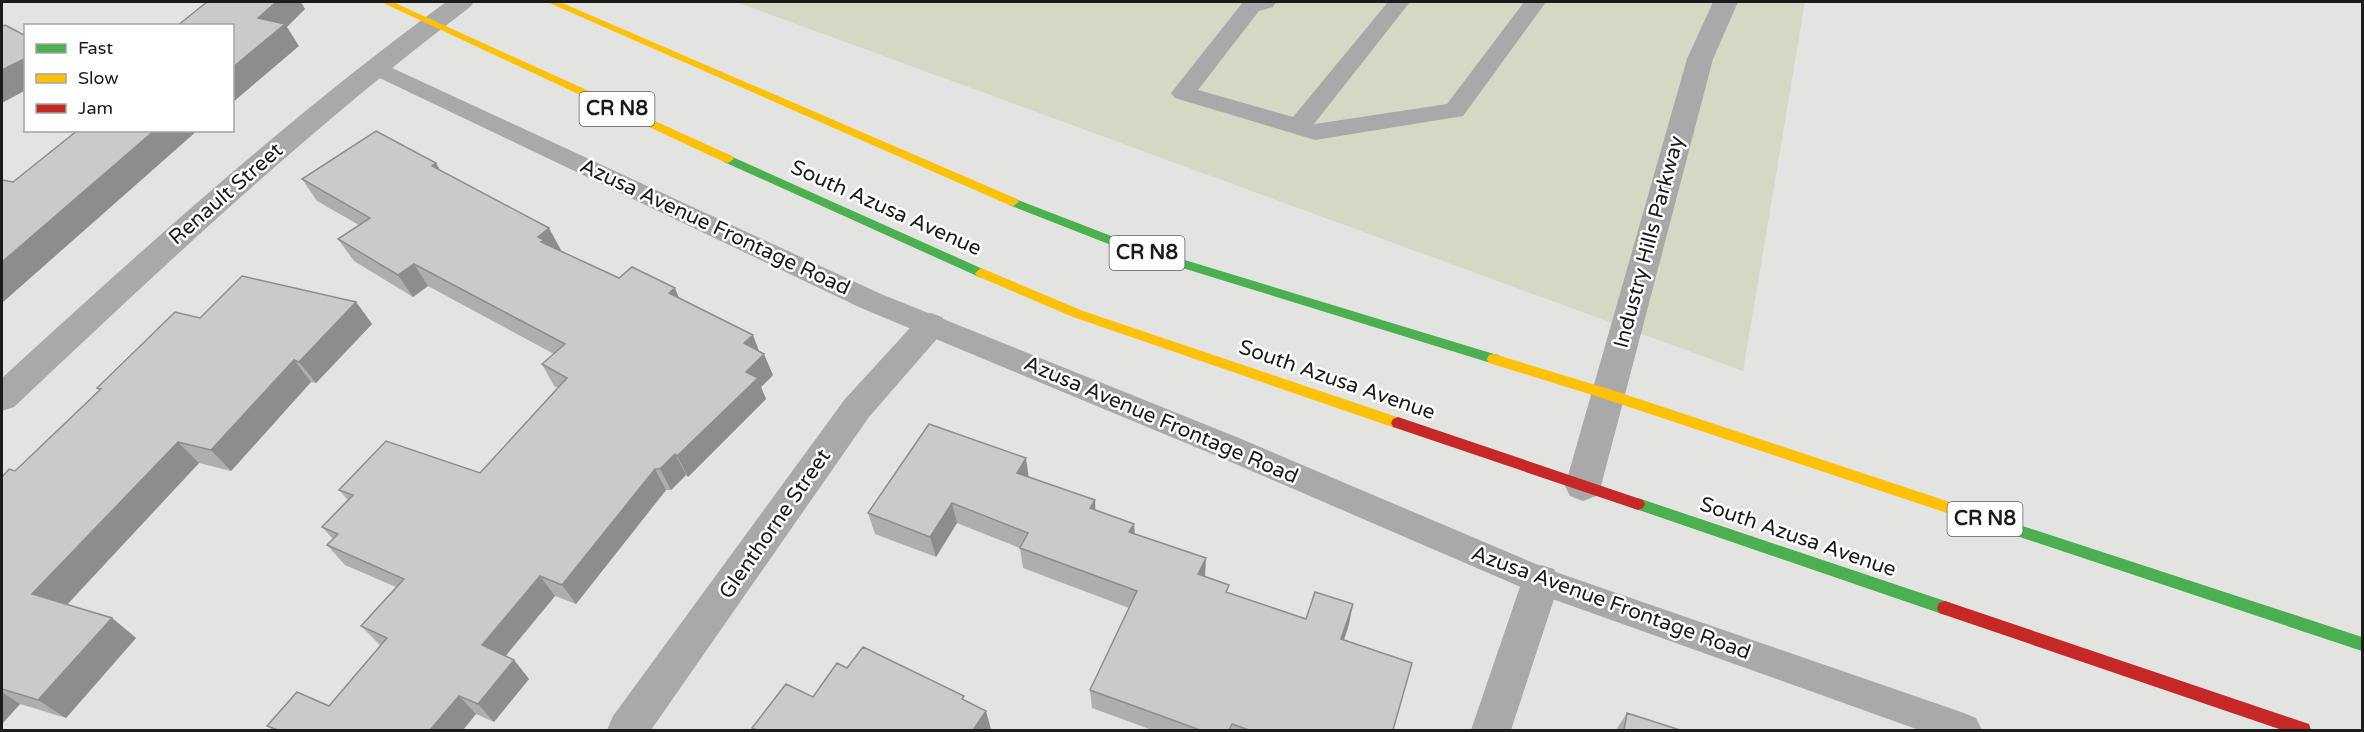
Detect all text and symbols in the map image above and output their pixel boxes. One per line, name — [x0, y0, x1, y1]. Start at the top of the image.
legend — [24, 24, 234, 132]
text: Fast — [78, 37, 113, 59]
text: Slow — [78, 67, 119, 89]
road number: CR N8 — [580, 92, 654, 126]
text: Jam — [78, 97, 113, 119]
street label: Industry Hills Parkway — [1609, 133, 1689, 351]
street label: Renault Street — [164, 138, 288, 250]
street label: Azusa Avenue Frontage Road — [576, 153, 854, 301]
street label: South Azusa Avenue — [787, 155, 985, 261]
road number: CR N8 — [1110, 236, 1184, 270]
street label: South Azusa Avenue — [1235, 335, 1439, 425]
street label: Azusa Avenue Frontage Road — [1020, 351, 1302, 489]
street label: Glenthorne Street — [714, 444, 836, 604]
street label: South Azusa Avenue — [1696, 492, 1900, 582]
road number: CR N8 — [1948, 502, 2022, 536]
street label: Azusa Avenue Frontage Road — [1468, 541, 1754, 665]

